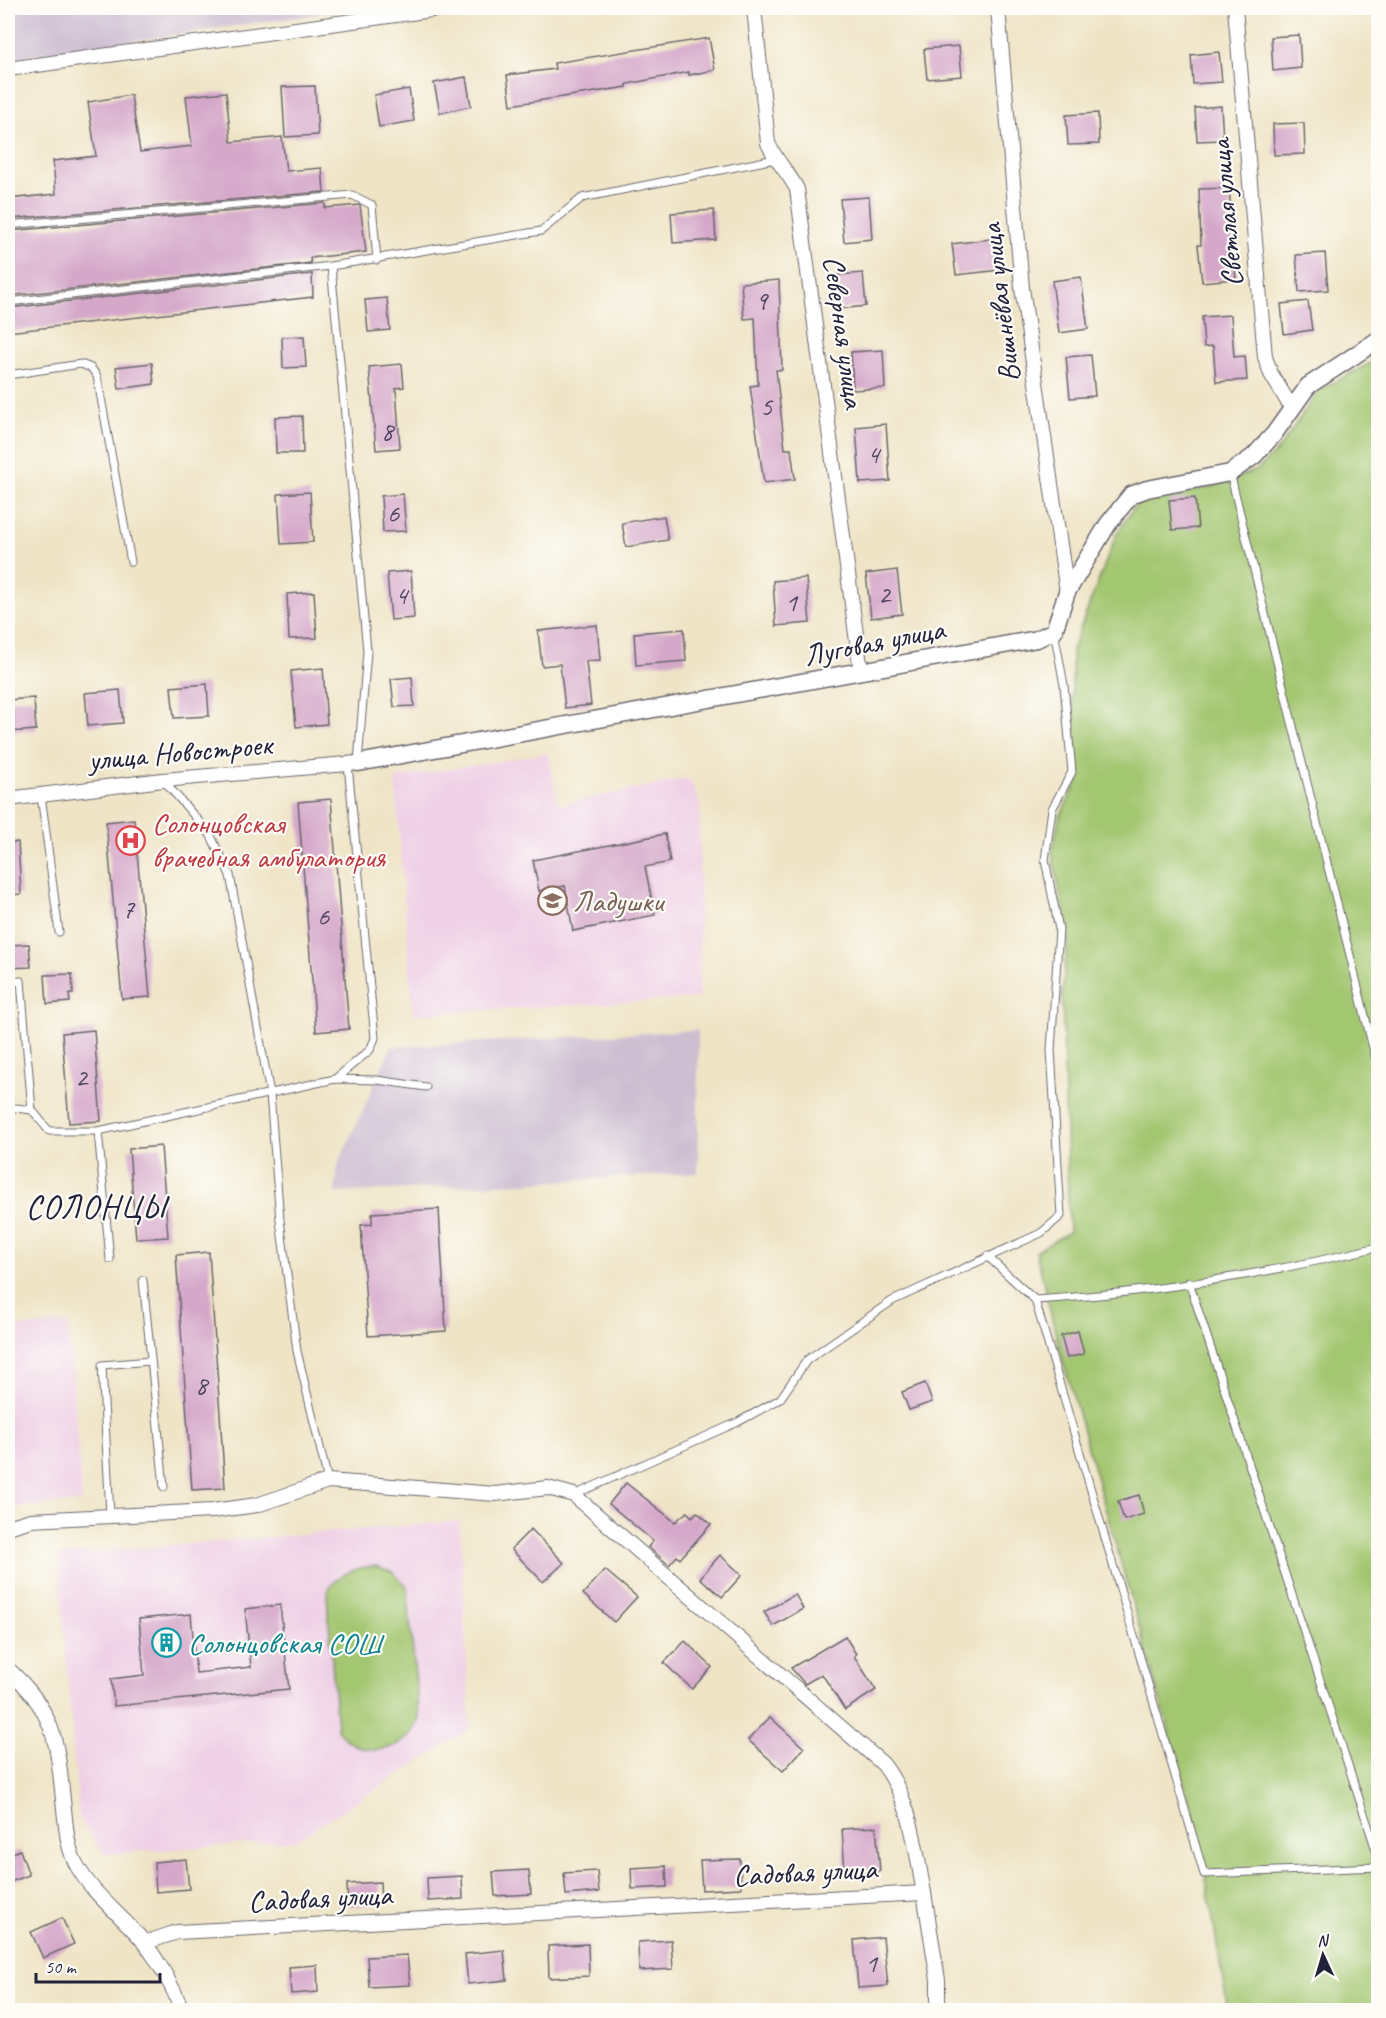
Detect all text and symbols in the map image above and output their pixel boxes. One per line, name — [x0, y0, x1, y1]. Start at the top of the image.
street label: Светлая улица — [1200, 135, 1251, 288]
street label: Вишнёвая улица — [971, 220, 1029, 384]
street label: Северная улица — [815, 253, 874, 412]
house number: 9 — [755, 283, 769, 317]
house number: 5 — [760, 389, 774, 423]
house number: 8 — [381, 414, 396, 448]
house number: 4 — [867, 437, 882, 471]
house number: 6 — [387, 496, 400, 530]
house number: 2 — [878, 577, 892, 611]
house number: 4 — [395, 578, 410, 612]
house number: 1 — [785, 585, 799, 619]
street label: Луговая улица — [800, 609, 949, 674]
street label: улица Новостроек — [85, 725, 276, 779]
place label: Солонцовская врачебная амбулатория — [152, 804, 386, 876]
hospital icon: Солонцовская врачебная амбулатория — [115, 824, 147, 856]
place label: Ладушки — [573, 882, 665, 920]
school or university icon: Ладушки — [536, 885, 568, 917]
house number: 7 — [122, 892, 136, 926]
house number: 6 — [317, 899, 330, 933]
house number: 2 — [75, 1060, 89, 1094]
district label: СОЛОНЦЫ — [26, 1186, 170, 1228]
house number: 8 — [195, 1368, 210, 1402]
place label: Солонцовская СОШ — [188, 1624, 385, 1662]
building icon: Солонцовская СОШ — [151, 1627, 183, 1659]
street label: Садовая улица — [732, 1849, 880, 1895]
street label: Садовая улица — [247, 1875, 395, 1921]
north arrow — [1293, 1925, 1353, 1985]
text: N — [1316, 1930, 1331, 1951]
scale bar — [36, 1946, 160, 1984]
house number: 1 — [865, 1946, 879, 1980]
text: 50 m — [45, 1956, 78, 1978]

